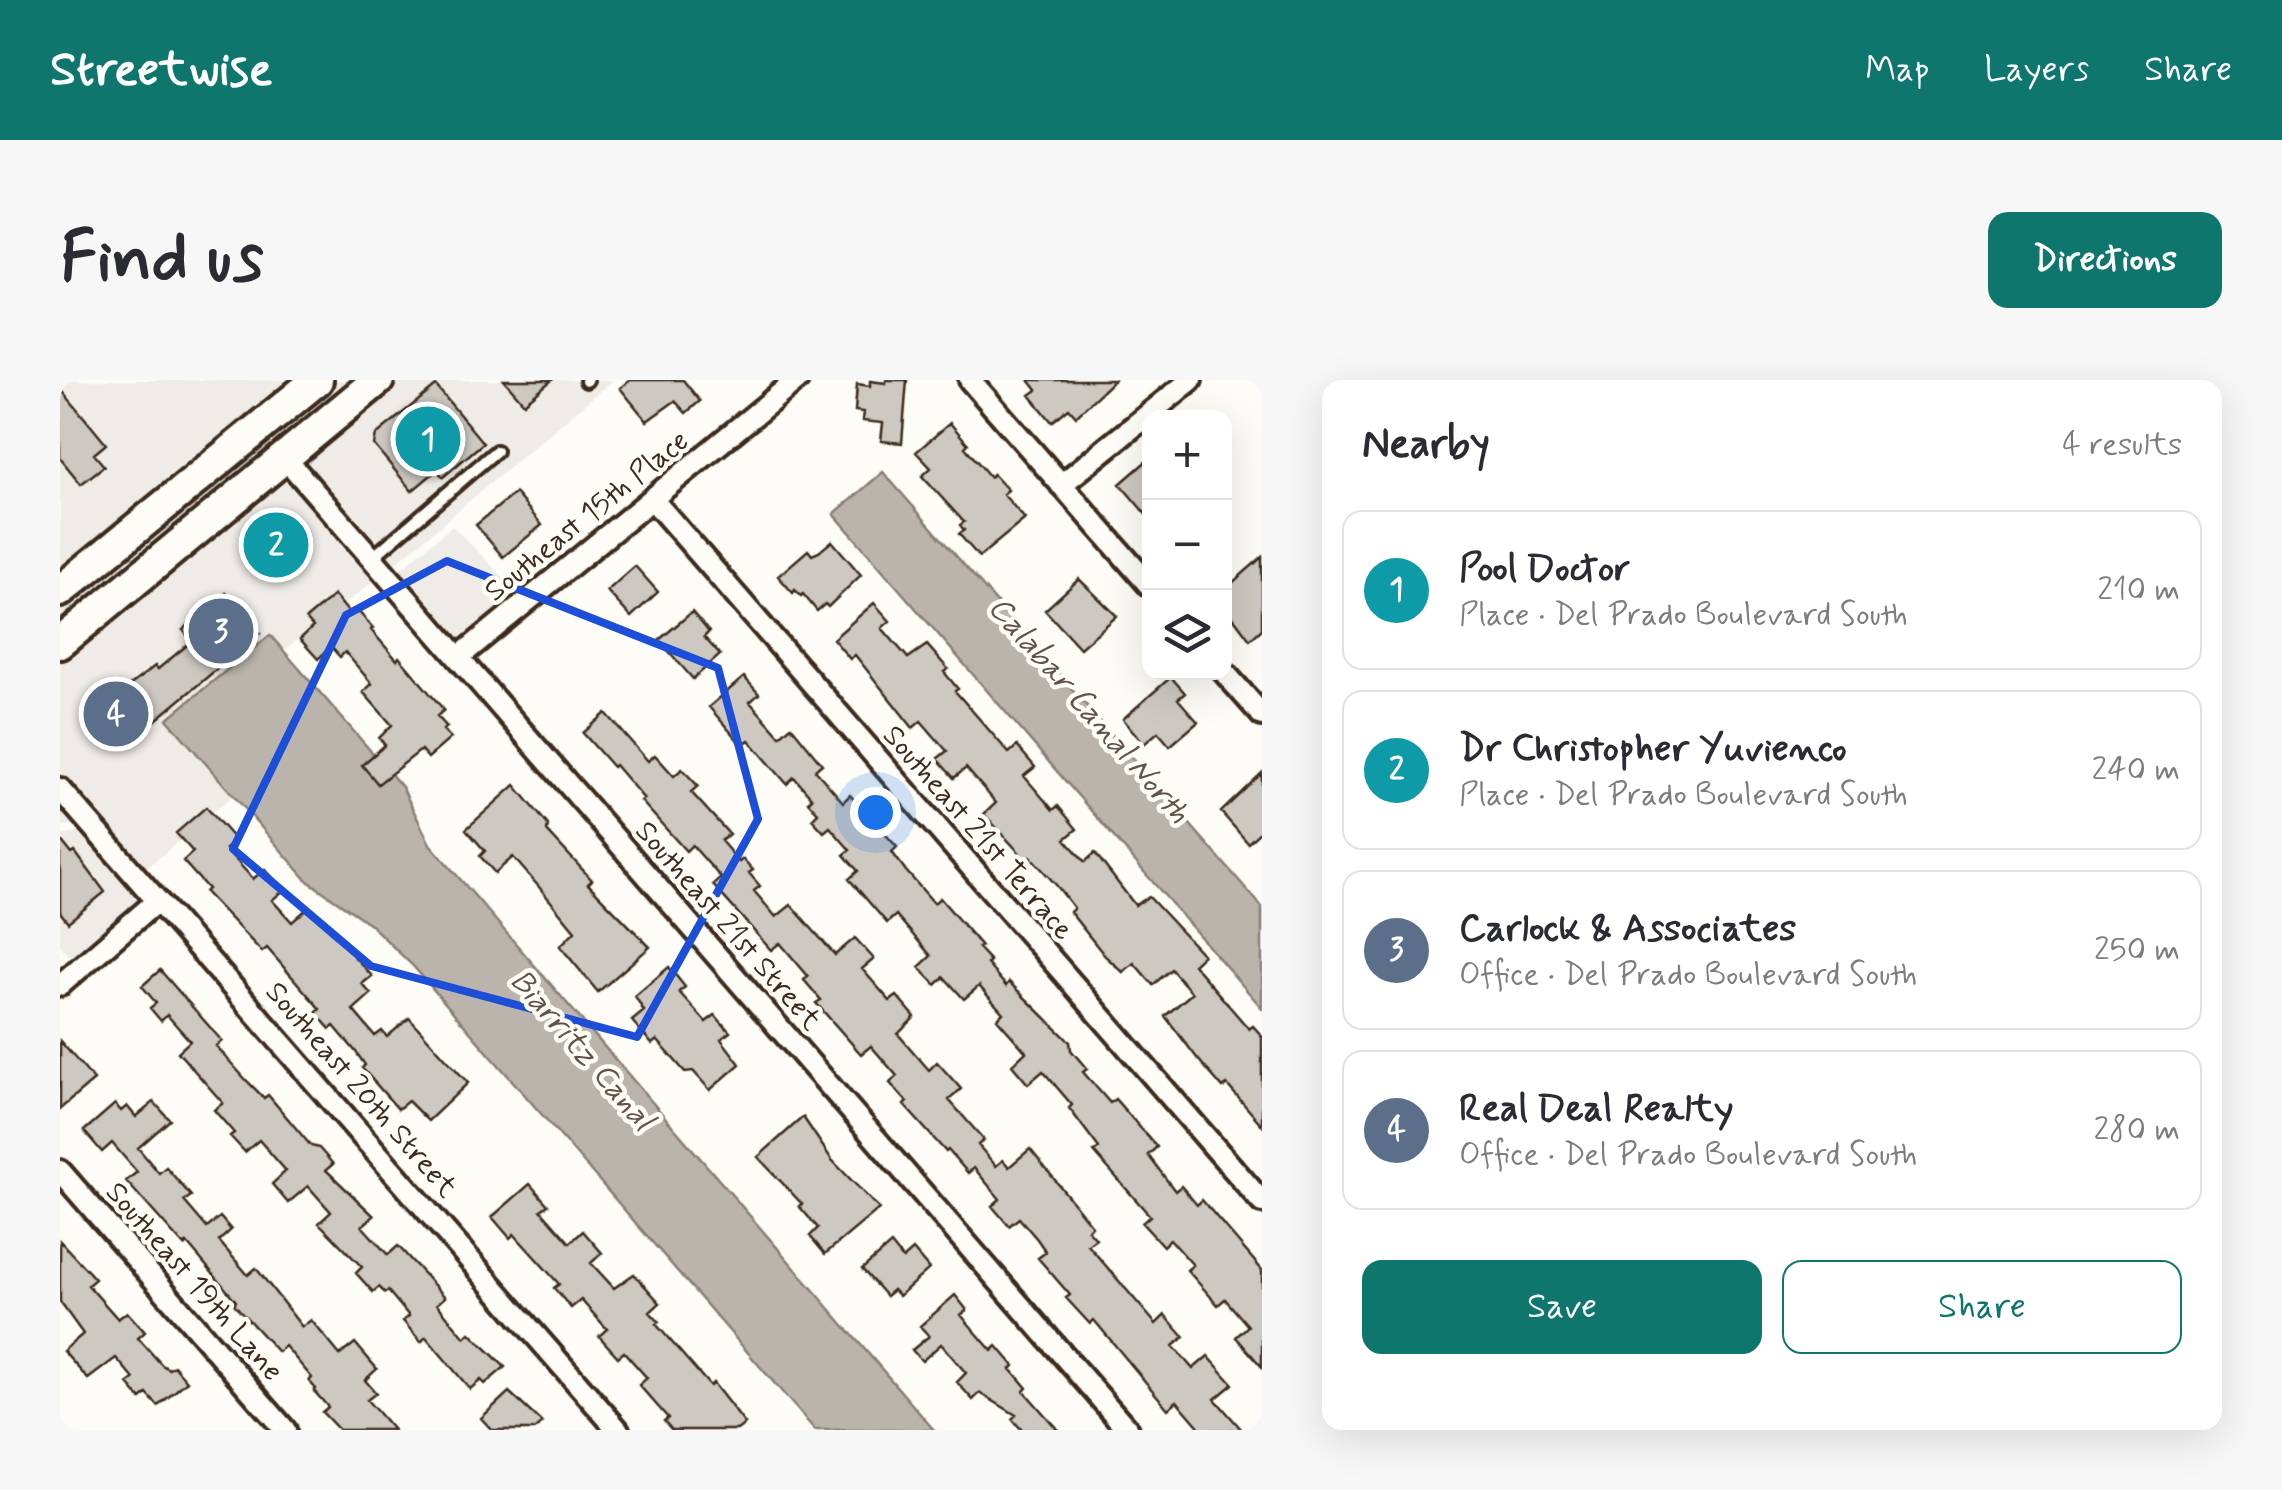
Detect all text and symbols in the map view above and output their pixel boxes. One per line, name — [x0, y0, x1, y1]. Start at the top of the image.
text: Streetwise — [50, 39, 272, 102]
text: Map — [1865, 47, 1929, 93]
text: Layers — [1984, 47, 2089, 93]
text: Share — [2144, 47, 2232, 93]
button: Directions — [1988, 212, 2222, 308]
text: Find us — [60, 214, 264, 306]
pin: 1 — [396, 402, 460, 476]
map controls — [1142, 410, 1232, 680]
button: + — [1142, 410, 1232, 500]
text: Nearby — [1362, 418, 1490, 473]
street label: Southeast 15th Place — [477, 422, 697, 611]
text: 4 results — [2062, 424, 2182, 466]
button: − — [1142, 500, 1232, 590]
pin: 2 — [244, 508, 308, 582]
text: Pool Doctor — [1459, 545, 1630, 594]
text: 1 — [1389, 569, 1404, 611]
text: 210 m — [2097, 569, 2180, 611]
water label: Calabar Canal North — [978, 588, 1199, 833]
button: layers — [1142, 590, 1232, 680]
pin: 3 — [188, 594, 254, 668]
text: Place · Del Prado Boulevard South — [1459, 594, 1908, 636]
pin: 4 — [83, 676, 148, 752]
street label: Southeast 21st Terrace — [874, 717, 1082, 949]
text: Dr Christopher Yuvienco — [1459, 725, 1847, 774]
text: 2 — [1389, 749, 1404, 791]
text: 240 m — [2092, 749, 2180, 791]
text: Place · Del Prado Boulevard South — [1459, 774, 1908, 816]
your location — [850, 787, 901, 838]
street label: Southeast 21st Street — [626, 813, 830, 1039]
text: Carlock & Associates — [1459, 905, 1796, 954]
text: 3 — [1389, 929, 1404, 971]
text: 250 m — [2094, 929, 2180, 971]
text: Office · Del Prado Boulevard South — [1459, 954, 1917, 996]
water label: Biarritz Canal — [500, 961, 665, 1142]
street label: Southeast 20th Street — [256, 974, 466, 1207]
text: Real Deal Realty — [1459, 1085, 1733, 1134]
text: 4 — [1387, 1109, 1406, 1151]
text: 280 m — [2093, 1109, 2180, 1151]
text: Office · Del Prado Boulevard South — [1459, 1134, 1917, 1176]
street label: Southeast 19th Lane — [96, 1174, 291, 1390]
button: Save — [1362, 1260, 1762, 1354]
button: Share — [1782, 1260, 2182, 1354]

